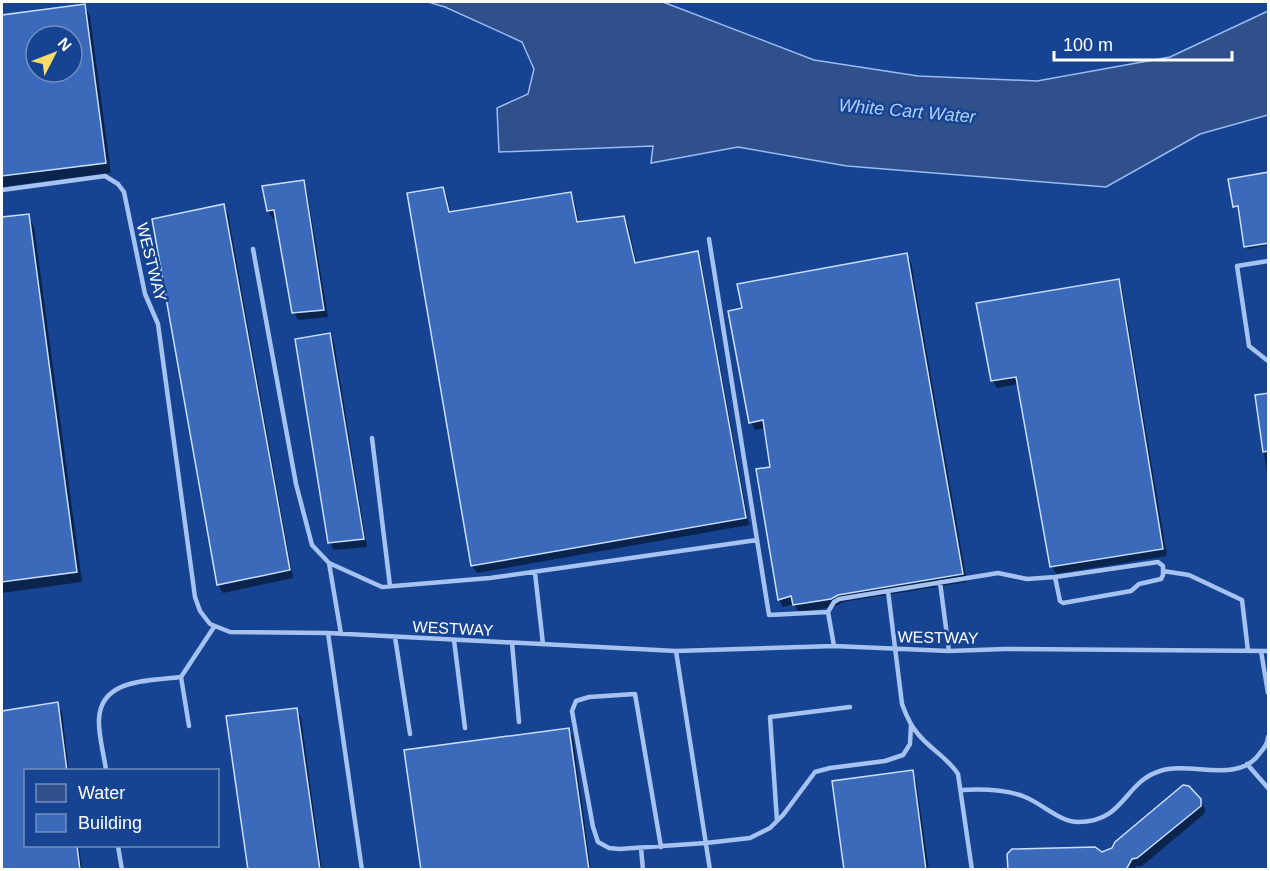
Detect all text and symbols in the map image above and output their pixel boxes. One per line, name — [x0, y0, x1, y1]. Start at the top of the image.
north arrow — [24, 24, 84, 84]
scale bar — [1054, 24, 1232, 62]
text: N — [55, 34, 75, 54]
text: 100 m — [1063, 35, 1113, 55]
water label: White Cart Water — [838, 95, 977, 127]
street label: WESTWAY — [133, 221, 170, 304]
street label: WESTWAY — [412, 618, 494, 639]
street label: WESTWAY — [897, 628, 979, 647]
legend — [24, 769, 219, 847]
text: Water — [78, 783, 125, 803]
text: Building — [78, 813, 142, 833]

